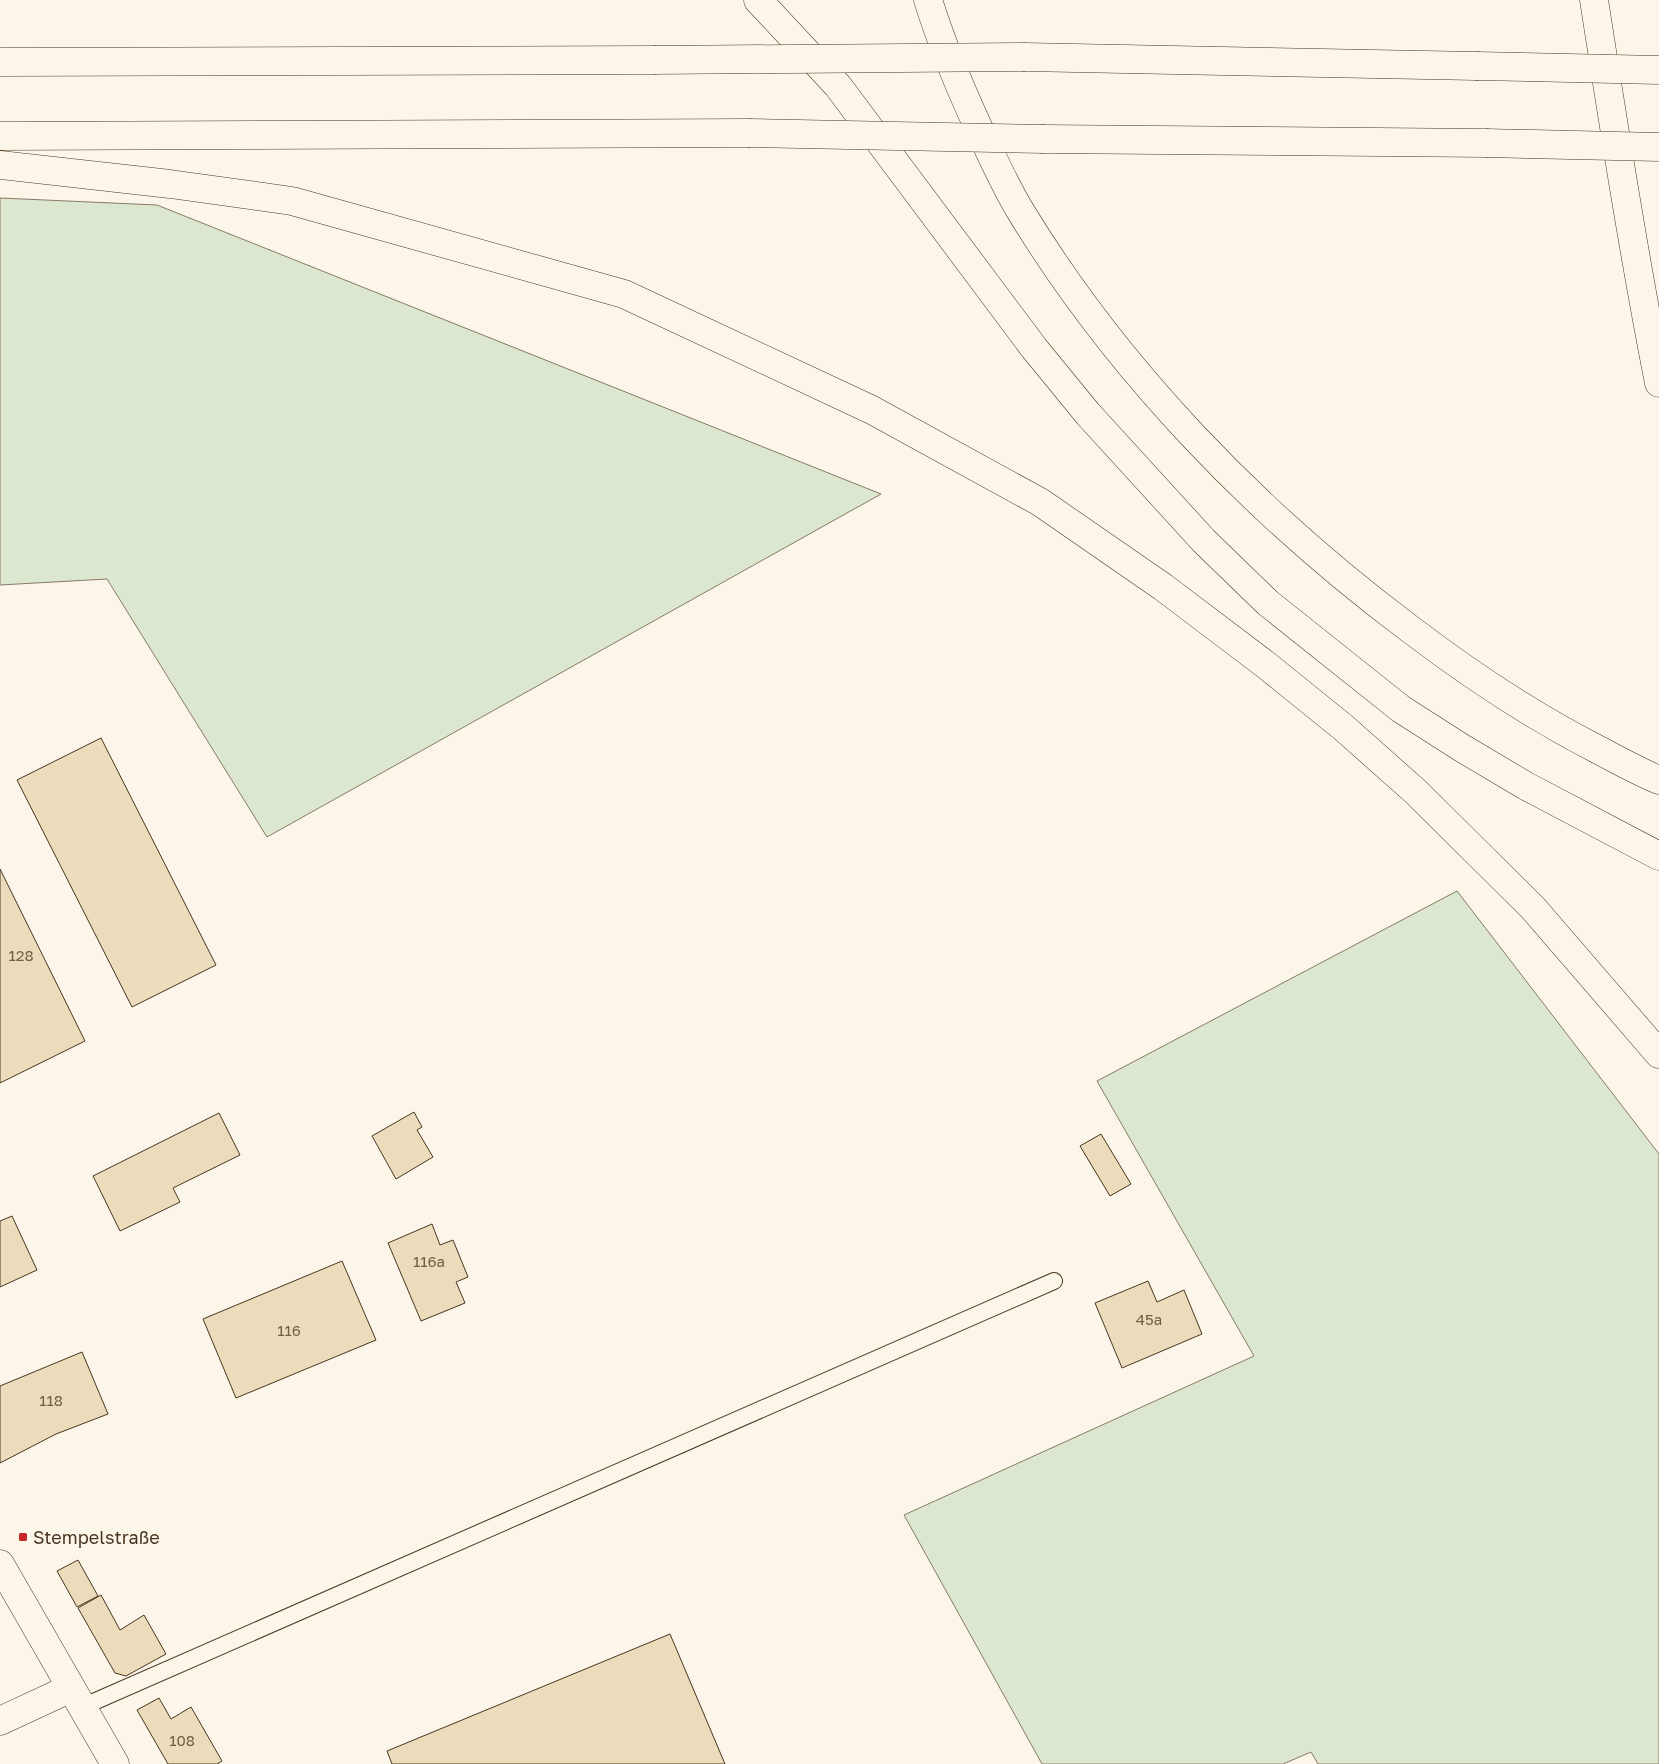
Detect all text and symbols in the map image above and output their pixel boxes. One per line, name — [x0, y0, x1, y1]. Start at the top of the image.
house number: 128 — [8, 946, 34, 964]
house number: 116a — [413, 1252, 445, 1270]
house number: 45a — [1136, 1310, 1162, 1328]
house number: 116 — [277, 1321, 301, 1339]
house number: 118 — [39, 1391, 63, 1409]
place label: Stempelstraße — [33, 1526, 160, 1548]
marker: Stempelstraße — [17, 1531, 29, 1543]
house number: 108 — [169, 1731, 195, 1749]

